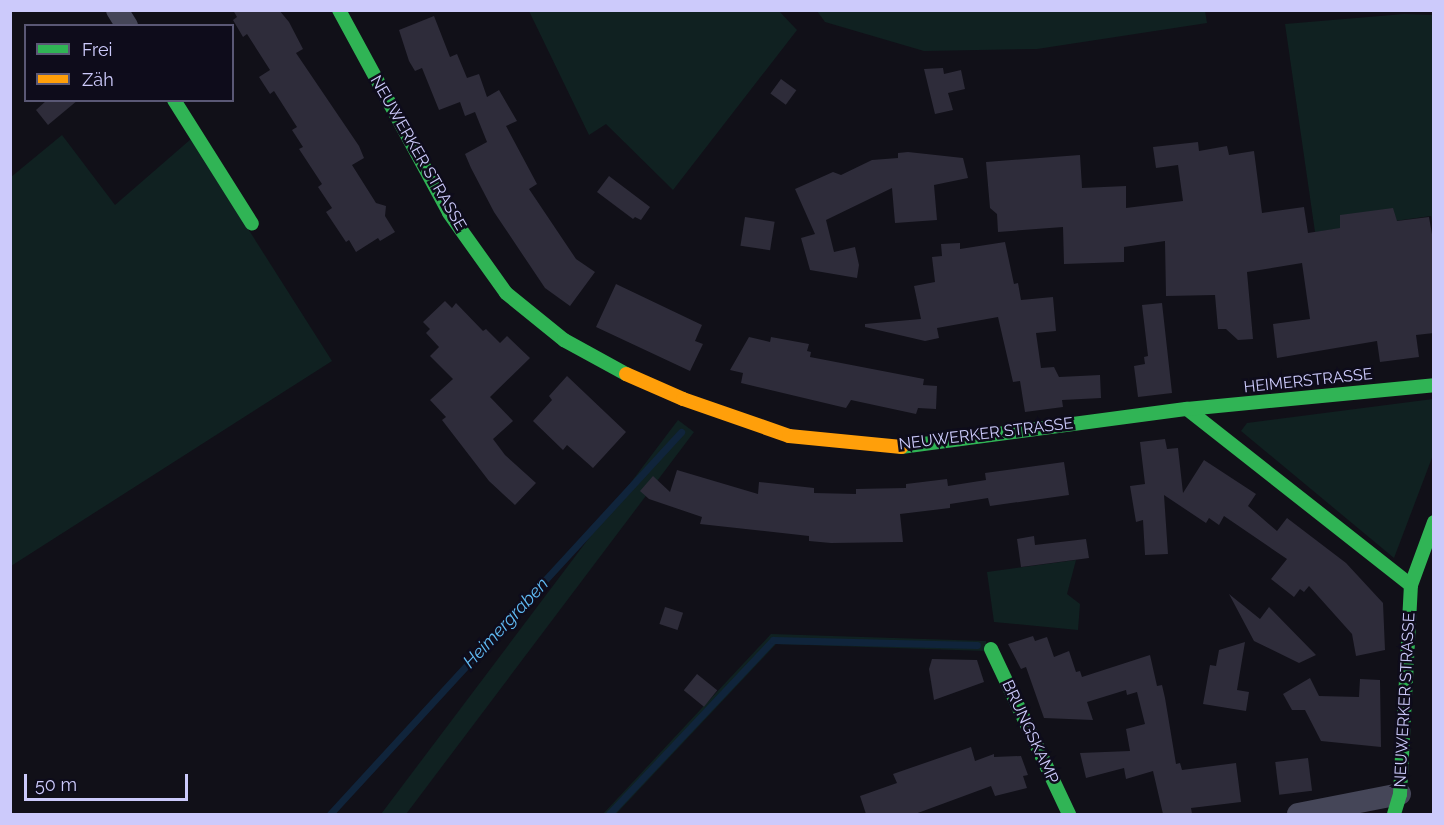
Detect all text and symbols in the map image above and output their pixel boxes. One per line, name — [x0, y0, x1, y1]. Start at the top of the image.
legend — [24, 24, 234, 102]
text: Frei — [82, 39, 112, 60]
text: Zäh — [82, 69, 114, 90]
street label: NEUWERKER STRASSE — [366, 72, 470, 234]
street label: HEIMERSTRASSE — [1243, 365, 1373, 397]
street label: NEUWERKER STRASSE — [898, 414, 1074, 454]
water label: Heimergraben — [459, 574, 553, 672]
street label: NEUWERKER STRASSE — [1391, 612, 1419, 788]
street label: BRUNGSKAMP — [998, 677, 1062, 787]
scale bar — [27, 762, 190, 800]
text: 50 m — [35, 774, 77, 795]

